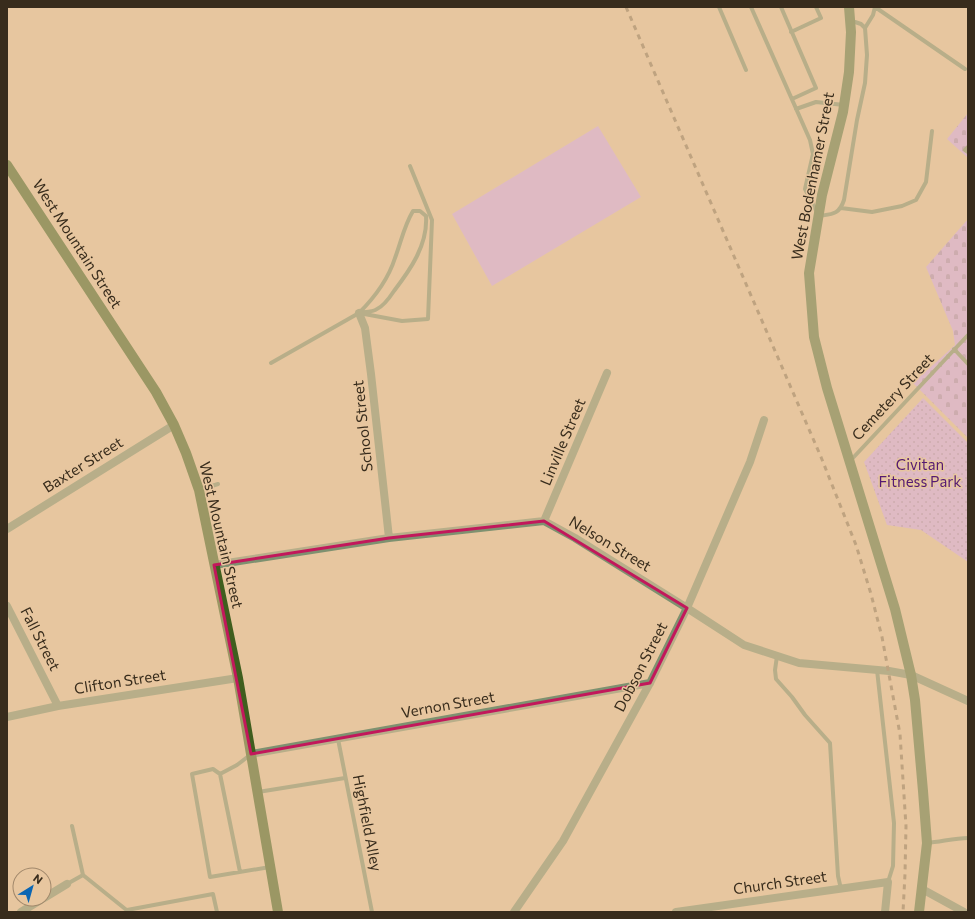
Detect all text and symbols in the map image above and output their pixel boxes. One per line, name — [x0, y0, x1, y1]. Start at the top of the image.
street label: West Bodenhamer Street — [787, 90, 837, 261]
street label: West Mountain Street — [29, 176, 126, 311]
street label: Cemetery Street — [847, 349, 937, 443]
street label: School Street — [348, 380, 376, 473]
street label: Linville Street — [536, 395, 589, 488]
street label: Baxter Street — [39, 432, 126, 496]
park label: Civitan Fitness Park — [879, 455, 962, 490]
street label: West Mountain Street — [196, 460, 248, 610]
street label: Nelson Street — [566, 512, 655, 575]
street label: Fall Street — [17, 604, 65, 673]
street label: Dobson Street — [610, 619, 670, 714]
street label: Clifton Street — [73, 665, 167, 697]
street label: Vernon Street — [400, 687, 496, 721]
street label: Highfield Alley — [350, 773, 386, 873]
north arrow — [12, 867, 52, 907]
street label: Church Street — [732, 867, 828, 897]
text: N — [31, 871, 46, 886]

